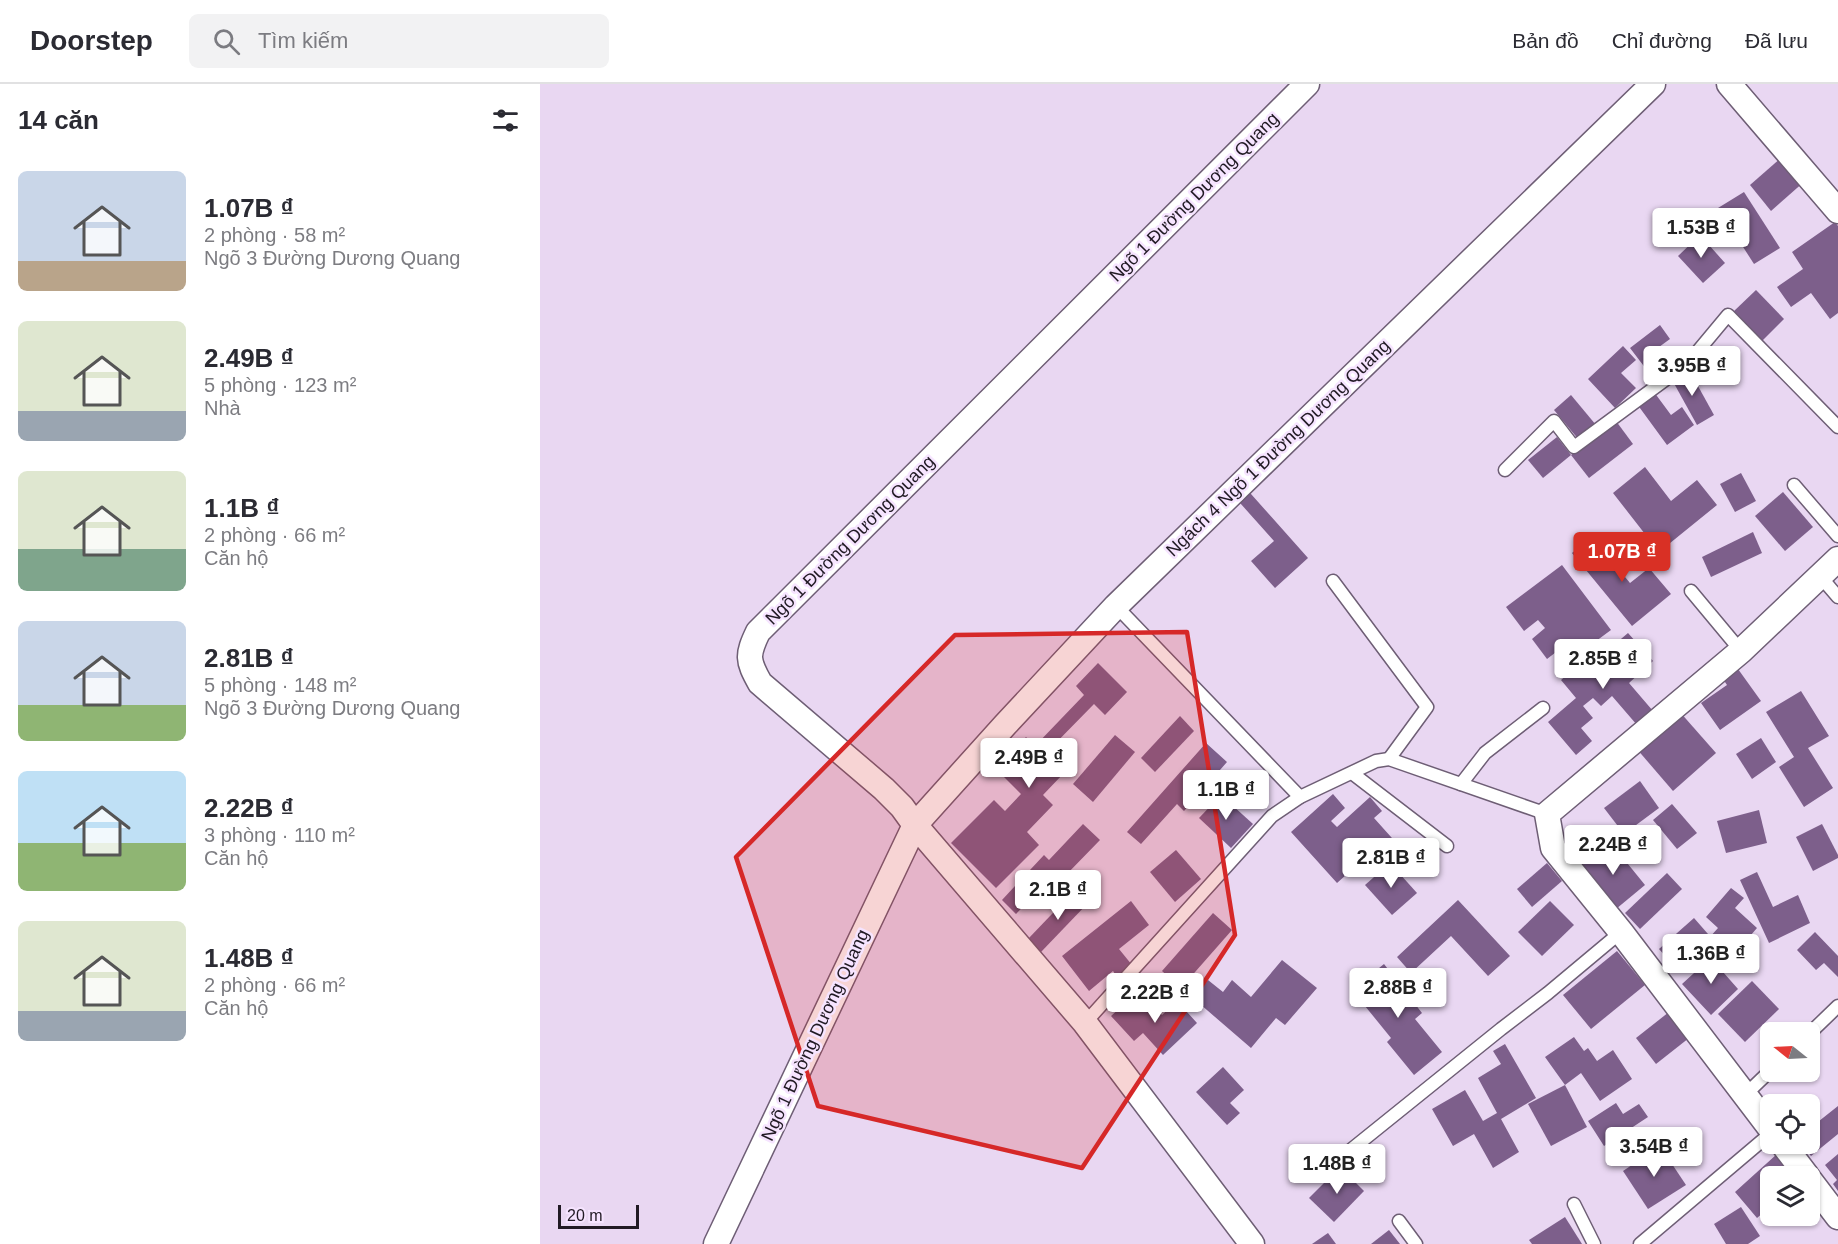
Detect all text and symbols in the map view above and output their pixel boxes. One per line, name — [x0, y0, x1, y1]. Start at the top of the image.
search box — [189, 14, 609, 68]
text: Doorstep — [30, 25, 153, 56]
icon: search — [210, 25, 243, 58]
text: Tìm kiếm — [258, 28, 348, 53]
text: Bản đồ — [1512, 29, 1579, 52]
text: Chỉ đường — [1612, 29, 1712, 52]
text: Đã lưu — [1745, 29, 1808, 52]
icon: filters — [489, 104, 522, 137]
text: 14 căn — [18, 105, 99, 135]
street label: Ngõ 1 Đường Dương Quang — [1105, 108, 1283, 286]
text: 1.07B ₫ — [204, 193, 294, 223]
icon: home — [66, 195, 138, 267]
pin: 1.53B ₫ — [1646, 208, 1756, 259]
text: 1.53B ₫ — [1666, 216, 1736, 238]
text: 2 phòng · 58 m² — [204, 224, 345, 246]
text: Ngõ 3 Đường Dương Quang — [204, 247, 460, 269]
street label: Ngách 4 Ngõ 1 Đường Dương Quang — [1162, 336, 1394, 560]
text: 2.49B ₫ — [204, 343, 294, 373]
icon: home — [66, 345, 138, 417]
pin: 3.95B ₫ — [1637, 346, 1747, 397]
text: 3.95B ₫ — [1657, 354, 1727, 376]
text: 5 phòng · 123 m² — [204, 374, 356, 396]
text: Nhà — [204, 397, 241, 419]
street label: Ngõ 1 Đường Dương Quang — [761, 451, 939, 629]
text: 1.1B ₫ — [204, 493, 280, 523]
icon: home — [66, 495, 138, 567]
text: 2 phòng · 66 m² — [204, 524, 345, 546]
pin: 1.07B ₫ — [1567, 532, 1677, 583]
text: 1.07B ₫ — [1587, 540, 1657, 562]
text: Căn hộ — [204, 547, 269, 569]
pin: 2.85B ₫ — [1548, 639, 1658, 690]
text: 2.81B ₫ — [204, 643, 294, 673]
icon: home — [66, 645, 138, 717]
text: 2.85B ₫ — [1568, 647, 1638, 669]
text: 5 phòng · 148 m² — [204, 674, 356, 696]
text: Ngõ 3 Đường Dương Quang — [204, 697, 460, 719]
pin: 2.49B ₫ — [974, 738, 1084, 789]
text: 2.49B ₫ — [994, 746, 1064, 768]
pin: 1.1B ₫ — [1177, 770, 1275, 821]
text: 1.1B ₫ — [1197, 778, 1255, 800]
text: 2.22B ₫ — [204, 793, 294, 823]
icon: home — [66, 795, 138, 867]
text: 3 phòng · 110 m² — [204, 824, 355, 846]
pin: 2.24B ₫ — [1558, 825, 1668, 876]
text: 2.24B ₫ — [1578, 833, 1648, 855]
pin: 2.81B ₫ — [1336, 838, 1446, 889]
text: 2.81B ₫ — [1356, 846, 1426, 868]
text: Căn hộ — [204, 847, 269, 869]
pin: 2.1B ₫ — [1009, 870, 1107, 921]
text: 2.1B ₫ — [1029, 878, 1087, 900]
street label: Ngõ 1 Đường Dương Quang — [757, 926, 873, 1144]
pin: 1.36B ₫ — [1656, 934, 1766, 985]
text: 1.36B ₫ — [1676, 942, 1746, 964]
text: 1.48B ₫ — [204, 943, 294, 973]
icon: home — [66, 945, 138, 1017]
pin: 2.88B ₫ — [1343, 968, 1453, 1019]
pin: 2.22B ₫ — [1100, 973, 1210, 1024]
text: 2 phòng · 66 m² — [204, 974, 345, 996]
text: 2.88B ₫ — [1363, 976, 1433, 998]
text: 2.22B ₫ — [1120, 981, 1190, 1003]
text: Căn hộ — [204, 997, 269, 1019]
north arrow — [1760, 1022, 1820, 1082]
map controls — [1760, 1022, 1820, 1226]
button: locate — [1760, 1094, 1820, 1154]
pin: 3.54B ₫ — [1599, 1127, 1709, 1178]
text: 3.54B ₫ — [1619, 1135, 1689, 1157]
pin: 1.48B ₫ — [1282, 1144, 1392, 1195]
text: 1.48B ₫ — [1302, 1152, 1372, 1174]
button: layers — [1760, 1166, 1820, 1226]
scale bar — [558, 1202, 639, 1230]
text: 20 m — [567, 1207, 603, 1224]

